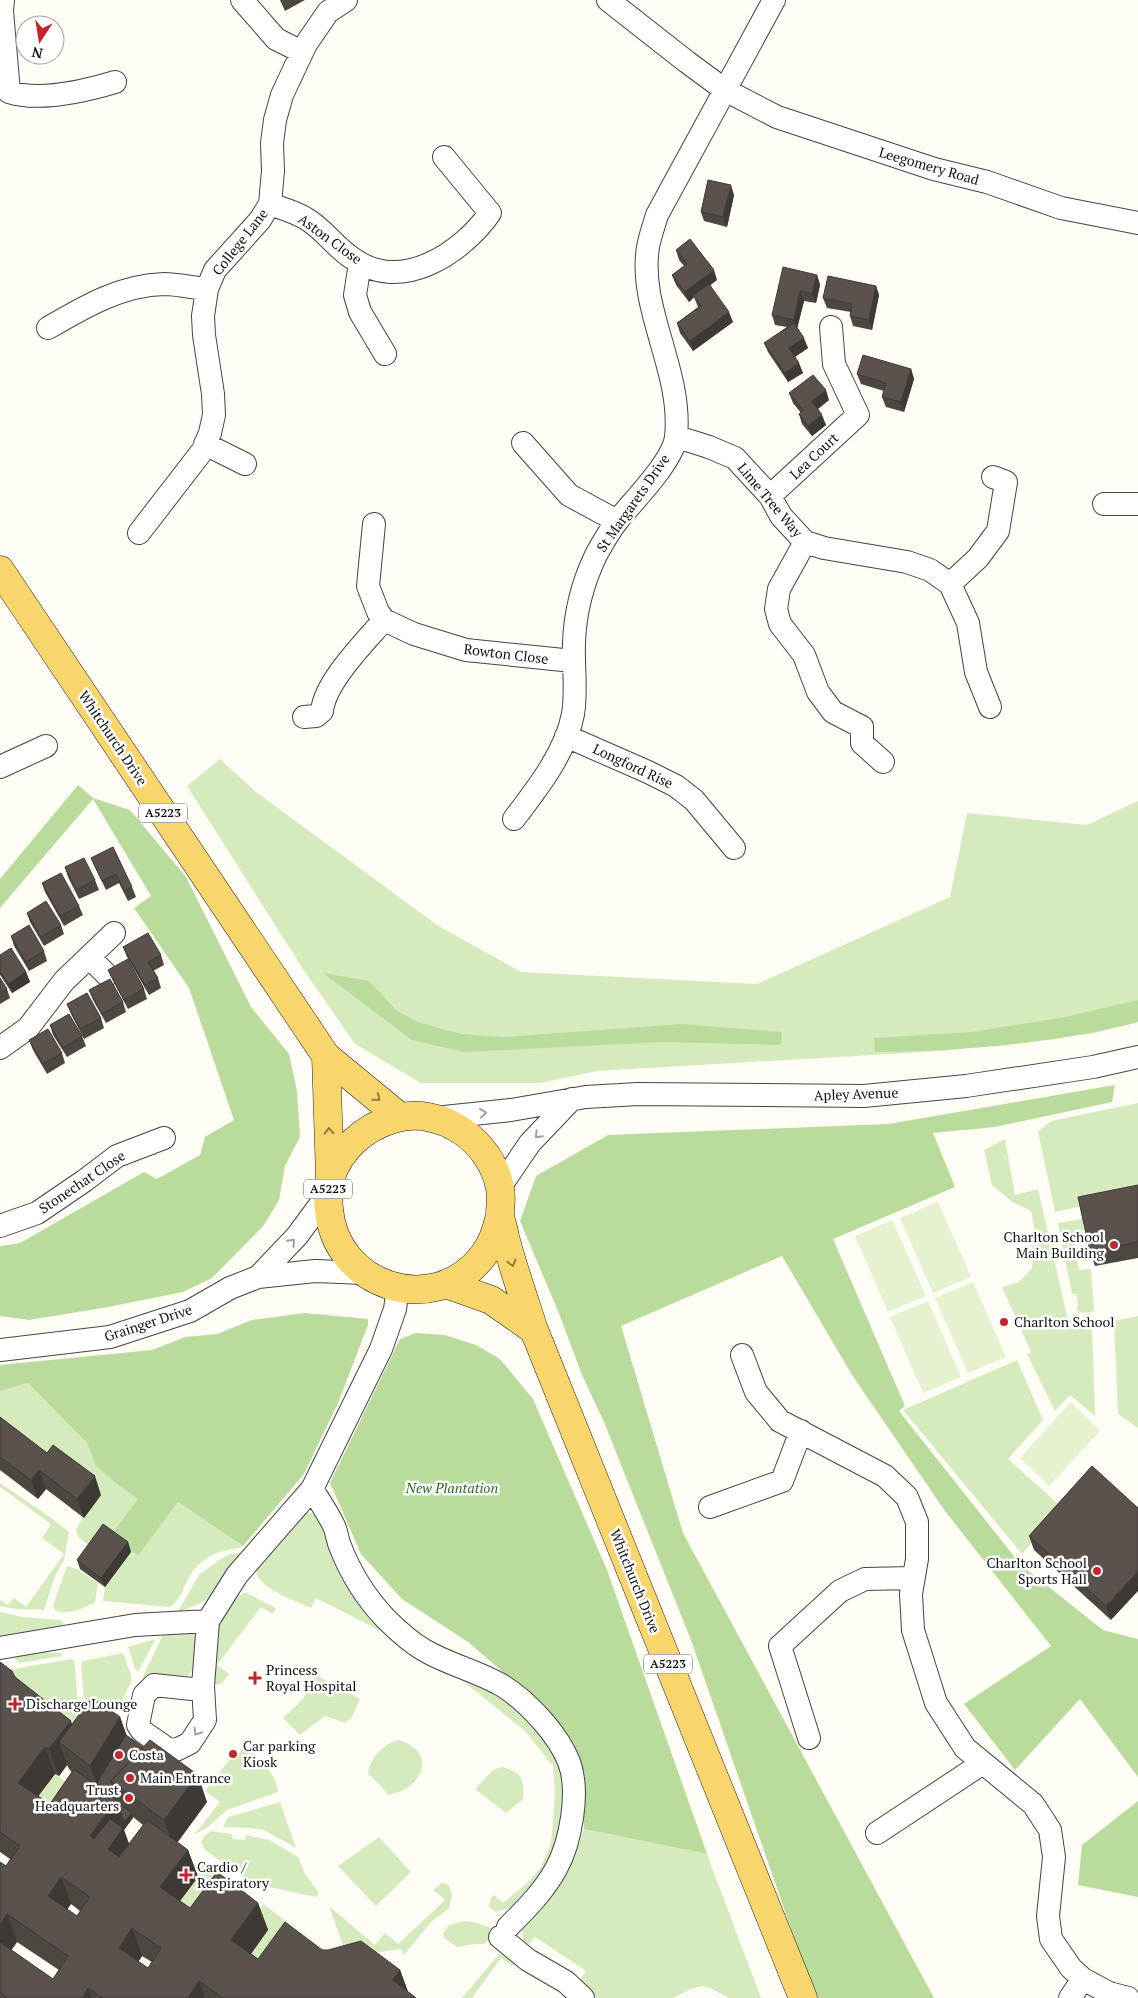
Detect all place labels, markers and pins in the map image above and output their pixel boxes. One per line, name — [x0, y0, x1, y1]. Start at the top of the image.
place label: Charlton School Main Building — [1004, 1227, 1105, 1262]
marker: Charlton School Main Building — [1108, 1239, 1120, 1251]
place label: Charlton School — [1014, 1312, 1115, 1331]
marker: Charlton School — [998, 1316, 1010, 1328]
place label: Charlton School Sports Hall — [987, 1553, 1087, 1588]
marker: Charlton School Sports Hall — [1091, 1565, 1103, 1577]
place label: Princess Royal Hospital — [266, 1660, 357, 1695]
marker: Princess Royal Hospital — [248, 1671, 262, 1685]
place label: Discharge Lounge — [26, 1694, 137, 1713]
marker: Discharge Lounge — [8, 1697, 22, 1711]
place label: Car parking Kiosk — [243, 1736, 316, 1771]
place label: Costa — [129, 1745, 164, 1764]
marker: Car parking Kiosk — [227, 1748, 239, 1760]
marker: Costa — [113, 1749, 125, 1761]
place label: Main Entrance — [140, 1768, 231, 1787]
marker: Main Entrance — [124, 1772, 136, 1784]
place label: Trust Headquarters — [35, 1780, 120, 1815]
marker: Trust Headquarters — [123, 1792, 135, 1804]
place label: Cardio / Respiratory — [197, 1857, 270, 1892]
marker: Cardio / Respiratory — [179, 1868, 193, 1882]

